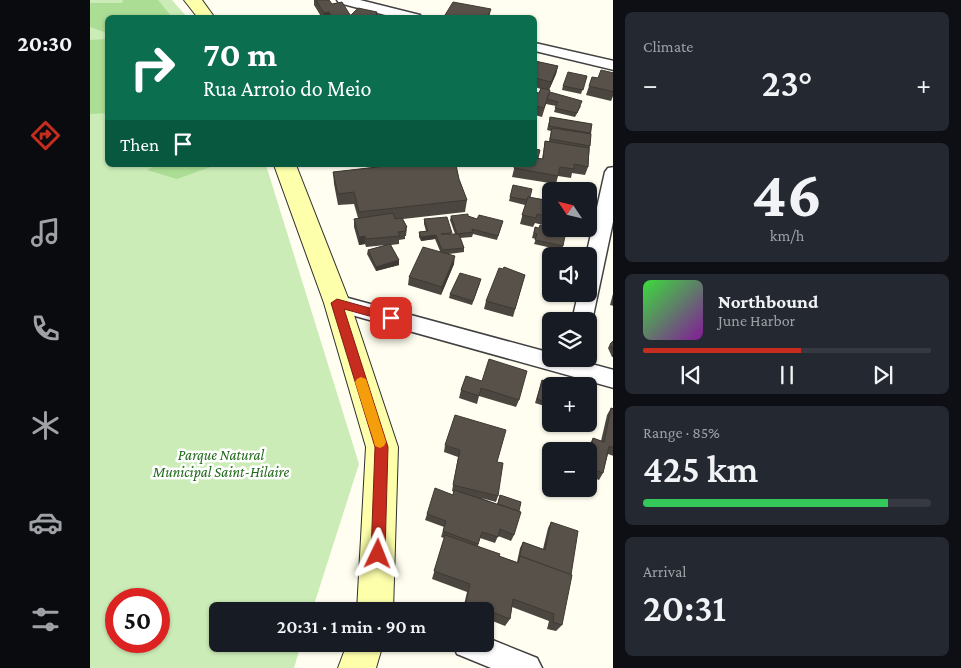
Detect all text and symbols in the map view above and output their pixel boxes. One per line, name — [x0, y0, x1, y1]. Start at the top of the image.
text: 20:30 — [18, 31, 72, 56]
icon: right — [120, 35, 185, 100]
text: 70 m — [203, 35, 277, 74]
text: Climate — [643, 38, 693, 55]
text: 23° — [762, 62, 812, 104]
text: − — [643, 69, 658, 100]
text: + — [916, 69, 931, 100]
text: Rua Arroio do Meio — [203, 76, 372, 101]
icon: directions — [28, 118, 63, 153]
icon: arrive — [169, 130, 197, 158]
text: Then — [120, 134, 159, 155]
text: 46 — [752, 158, 822, 230]
north arrow — [542, 182, 598, 238]
map controls — [542, 182, 597, 497]
icon: music — [28, 215, 63, 250]
text: km/h — [770, 227, 804, 244]
button: sound — [542, 247, 597, 302]
text: Northbound — [718, 291, 818, 312]
pin — [370, 297, 412, 339]
icon: arrive — [377, 304, 405, 332]
icon: phone — [28, 311, 63, 346]
button: layers — [542, 312, 597, 367]
text: June Harbor — [718, 312, 795, 329]
icon: previous — [677, 361, 705, 389]
icon: pause — [773, 361, 801, 389]
icon: next — [869, 361, 897, 389]
button: + — [542, 377, 597, 432]
icon: climate — [28, 408, 63, 443]
text: Range · 85% — [643, 424, 720, 441]
button: − — [542, 442, 597, 497]
park label: Parque Natural Municipal Saint-Hilaire — [152, 447, 290, 481]
text: 425 km — [643, 448, 758, 490]
icon: car — [28, 505, 63, 540]
position arrow — [351, 527, 403, 579]
text: Arrival — [643, 563, 687, 580]
text: 20:31 — [643, 587, 726, 629]
speed limit sign: 50 — [105, 588, 170, 653]
icon: filters — [28, 602, 63, 637]
text: 20:31 · 1 min · 90 m — [277, 616, 426, 637]

